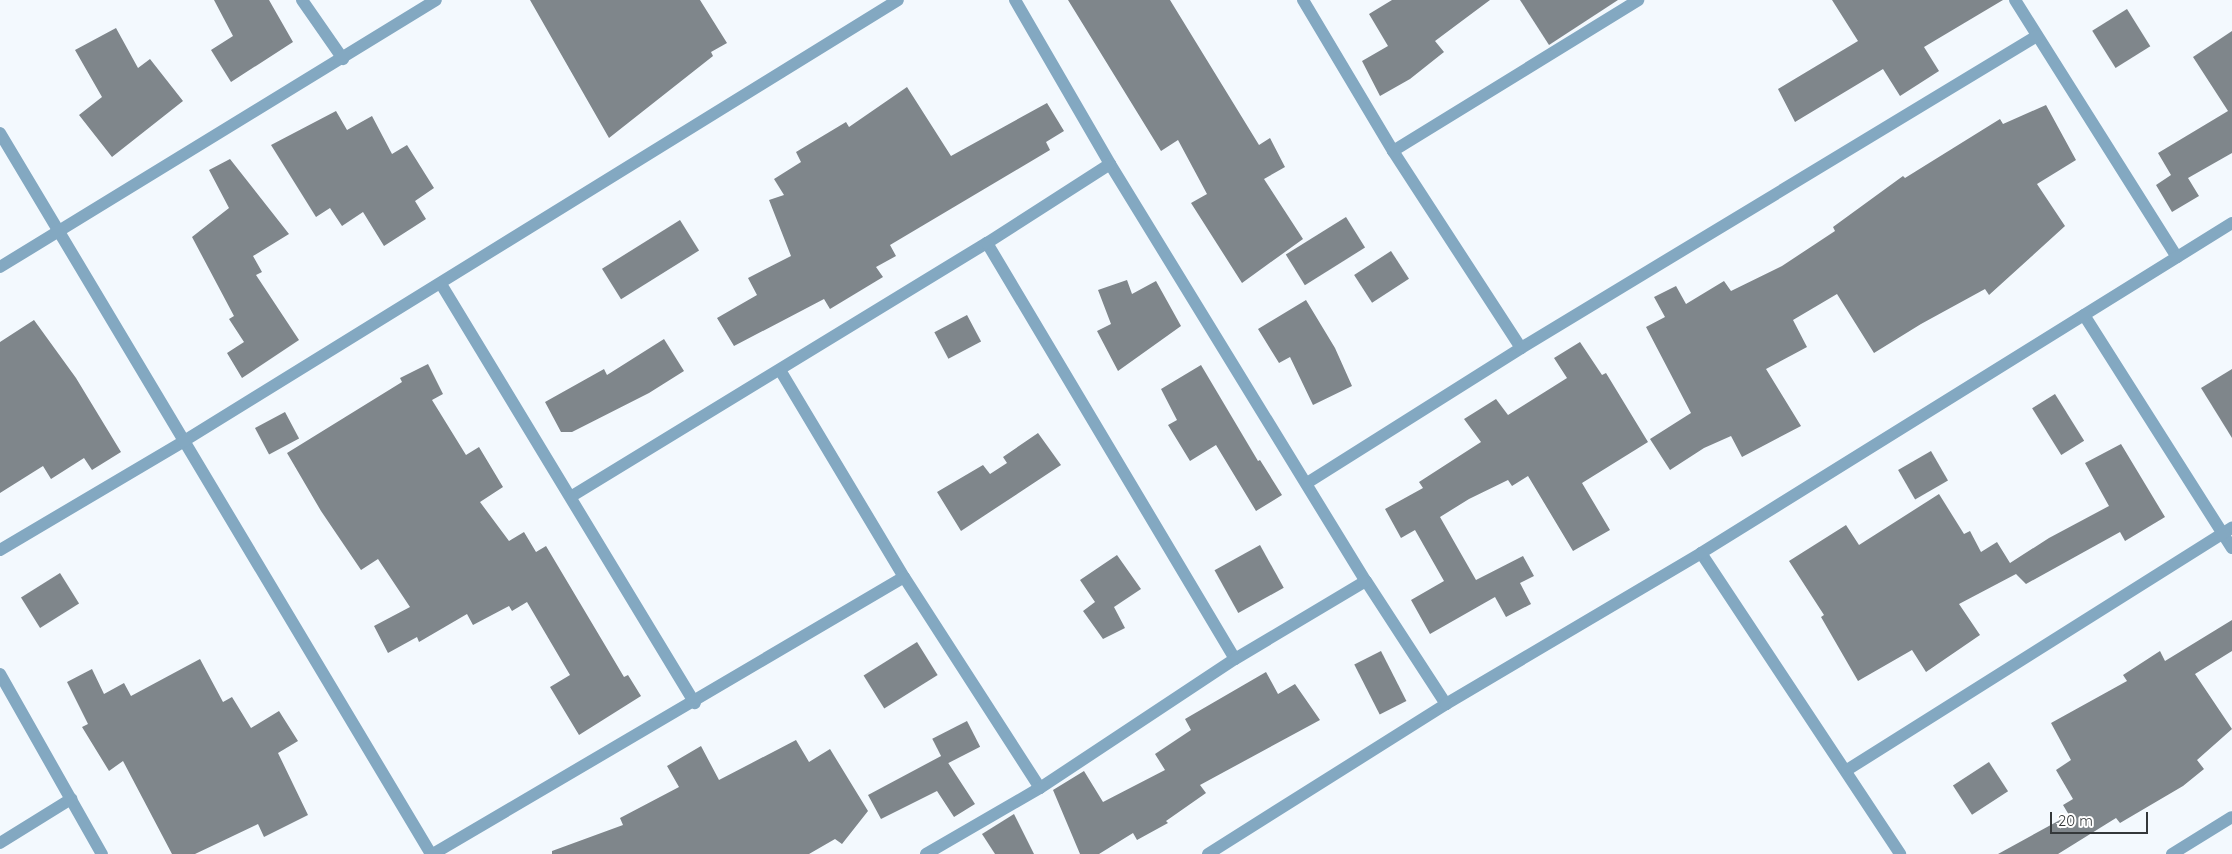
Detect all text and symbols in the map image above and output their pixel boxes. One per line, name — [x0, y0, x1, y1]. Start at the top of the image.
scale bar — [2052, 802, 2150, 834]
text: 20 m — [2058, 811, 2093, 830]

